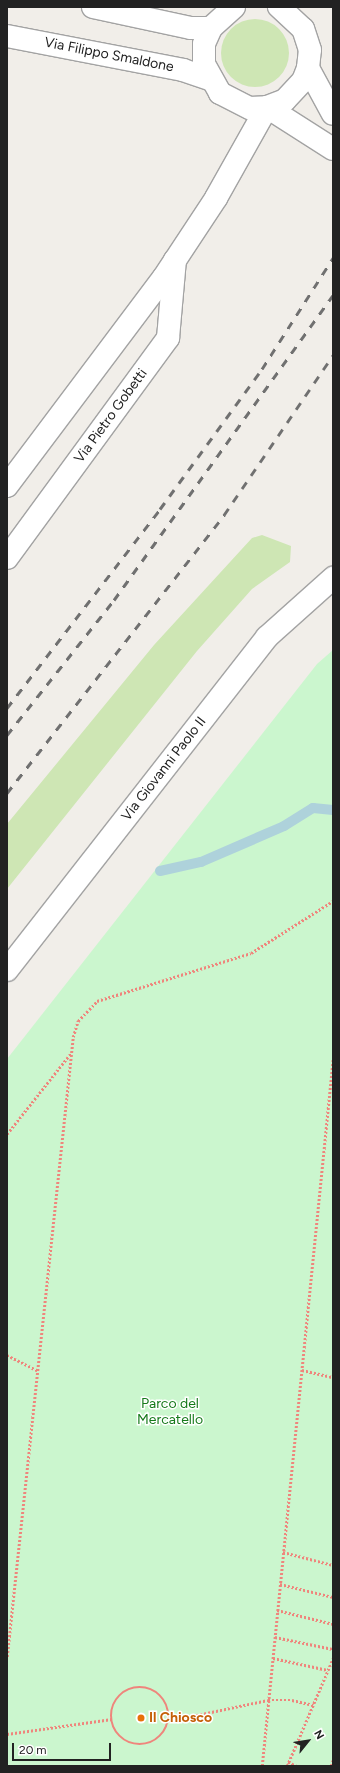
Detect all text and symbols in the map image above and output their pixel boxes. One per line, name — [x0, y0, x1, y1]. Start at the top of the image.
street label: Via Filippo Smaldone — [43, 34, 175, 76]
street label: Via Pietro Gobetti — [71, 366, 151, 466]
street label: Via Giovanni Paolo II — [118, 714, 210, 824]
park label: Parco del Mercatello — [137, 1396, 203, 1428]
place label: Il Chiosco — [149, 1710, 212, 1726]
marker: Il Chiosco — [136, 1713, 146, 1723]
north arrow — [288, 1721, 328, 1761]
text: N — [311, 1728, 327, 1742]
scale bar — [14, 1735, 113, 1761]
text: 20 m — [19, 1743, 47, 1757]

